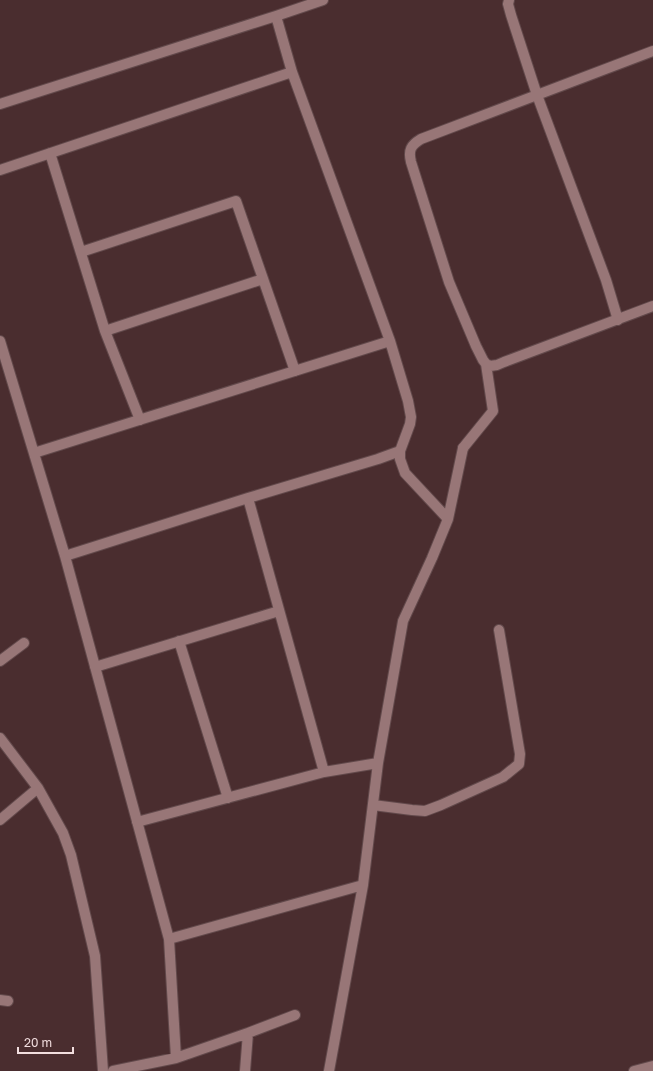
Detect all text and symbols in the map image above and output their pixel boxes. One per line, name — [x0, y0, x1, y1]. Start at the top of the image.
scale bar — [18, 1029, 73, 1055]
text: 20 m — [24, 1035, 52, 1050]

